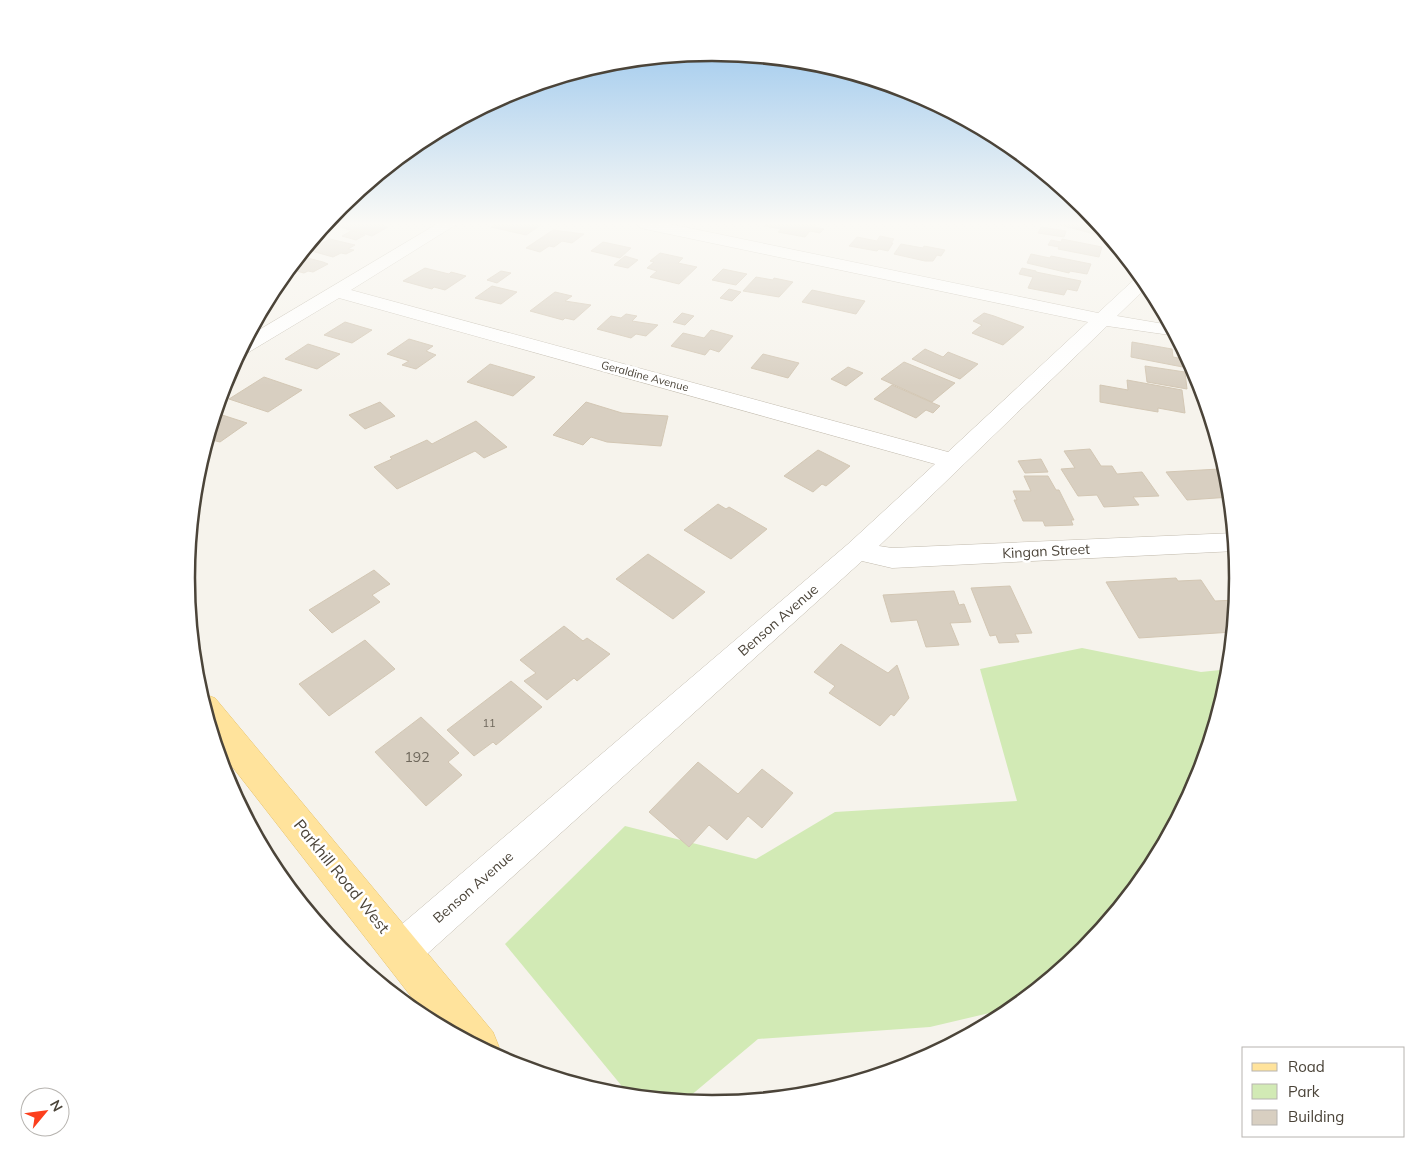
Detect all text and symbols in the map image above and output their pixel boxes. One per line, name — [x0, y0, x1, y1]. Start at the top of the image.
street label: Geraldine Avenue — [600, 358, 690, 394]
street label: Kingan Street — [1002, 540, 1090, 562]
street label: Benson Avenue — [734, 580, 822, 660]
house number: 11 — [482, 716, 496, 730]
house number: 192 — [404, 748, 430, 766]
street label: Parkhill Road West — [290, 815, 394, 937]
street label: Benson Avenue — [429, 847, 517, 927]
legend — [1242, 1047, 1405, 1137]
text: Road — [1288, 1057, 1325, 1076]
text: Park — [1288, 1082, 1320, 1101]
north arrow — [20, 1087, 70, 1137]
text: N — [46, 1097, 67, 1115]
text: Building — [1288, 1107, 1344, 1126]

